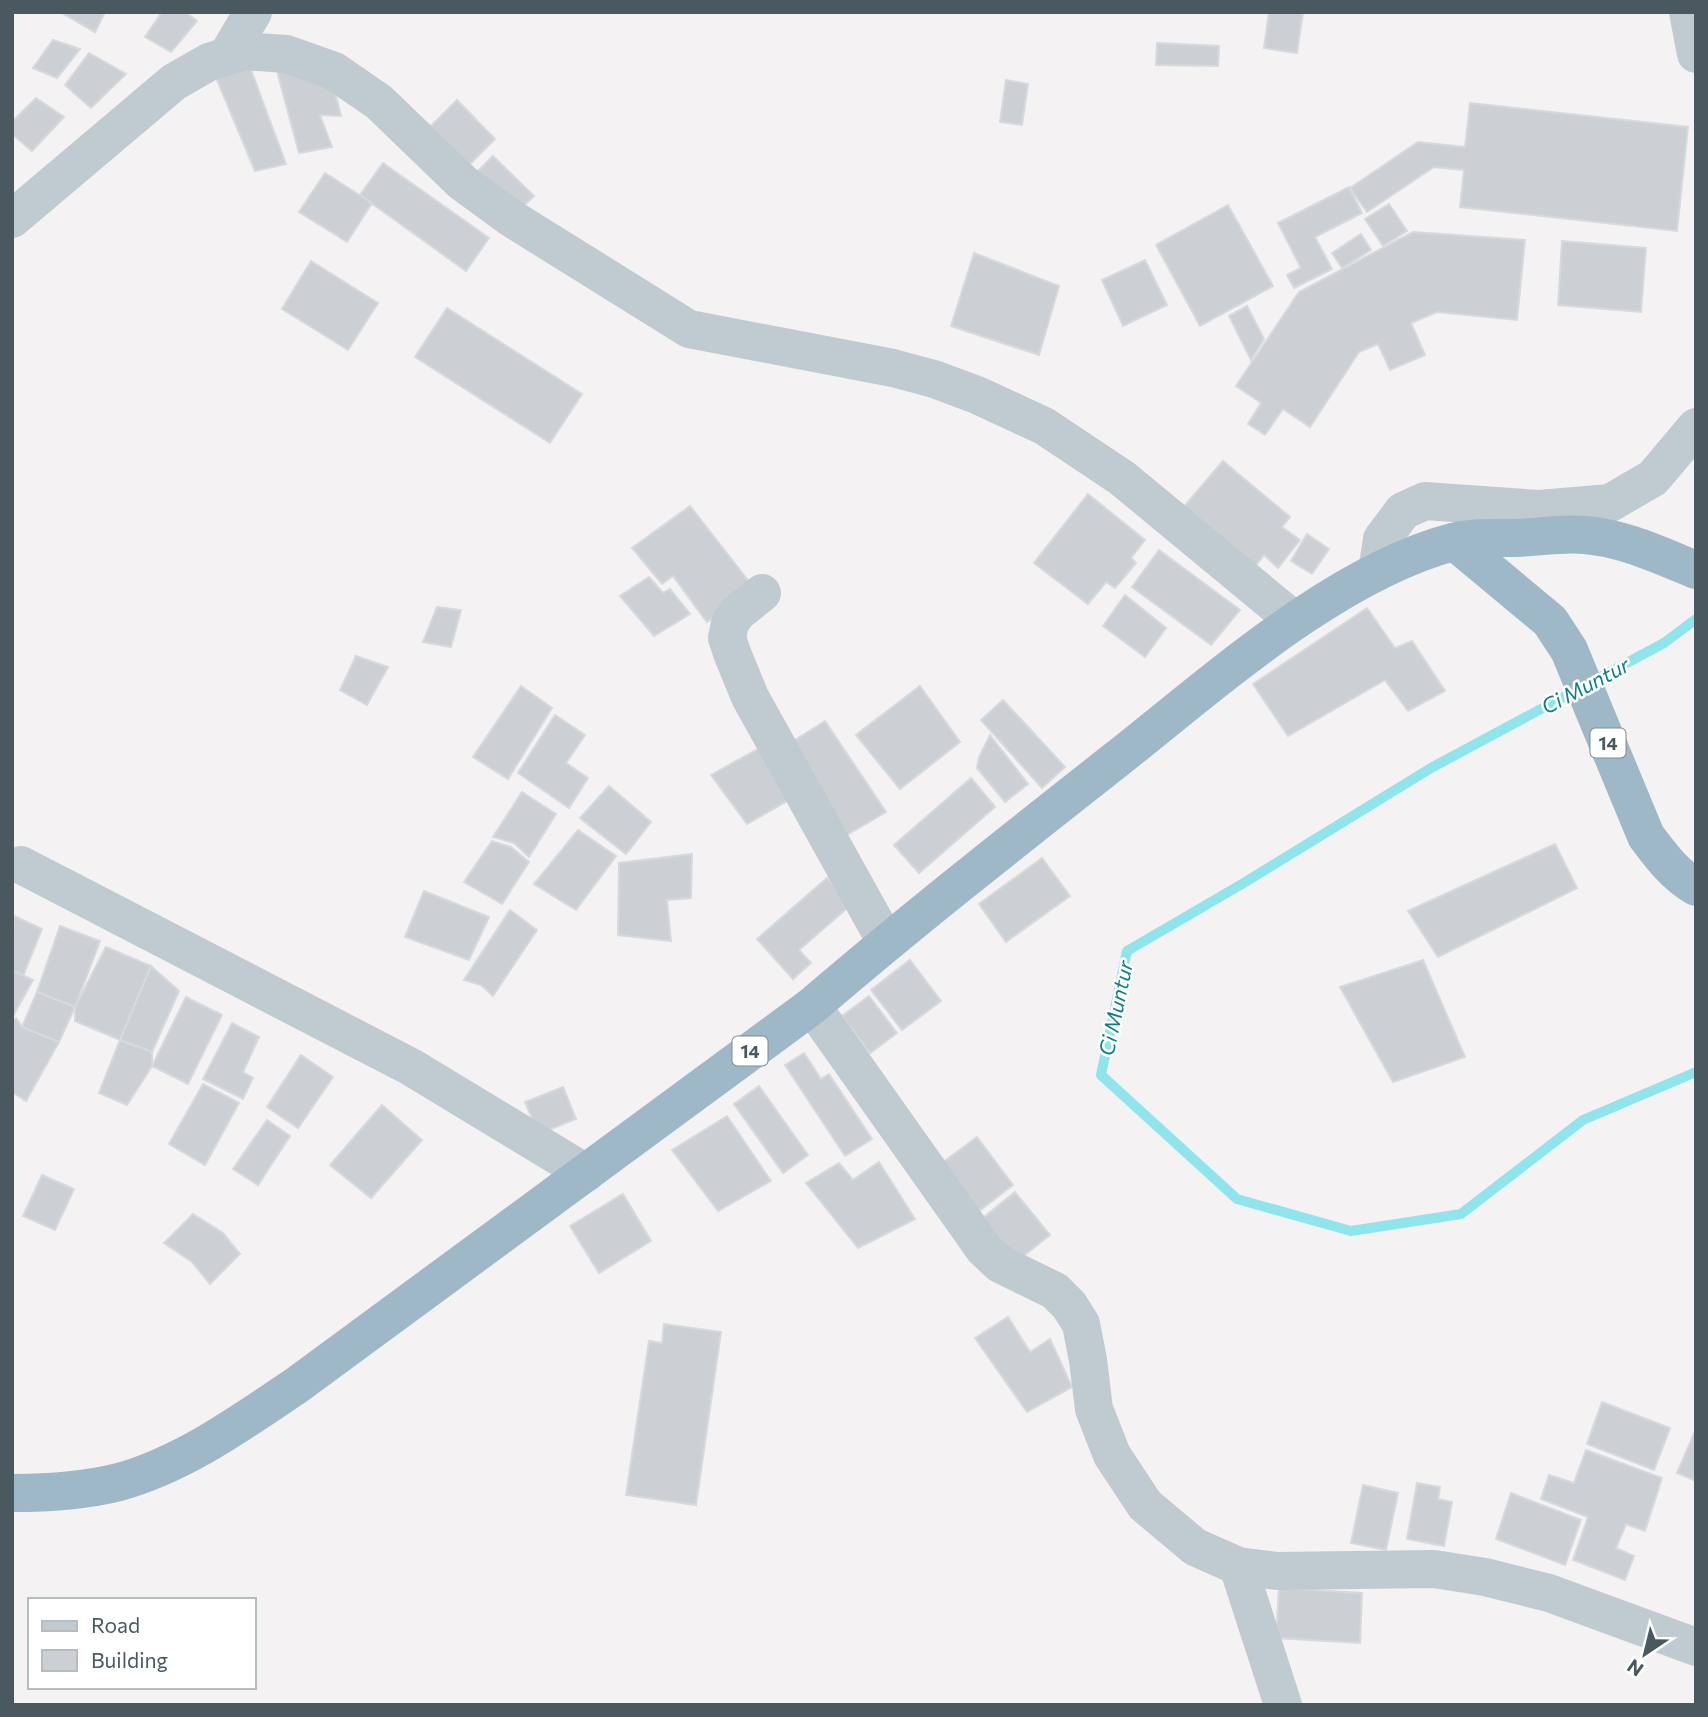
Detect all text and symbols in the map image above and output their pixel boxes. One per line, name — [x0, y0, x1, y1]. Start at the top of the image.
water label: Ci Muntur — [1537, 651, 1634, 719]
road number: 14 — [1590, 728, 1626, 758]
water label: Ci Muntur — [1093, 958, 1137, 1058]
road number: 14 — [732, 1036, 768, 1066]
legend — [28, 1598, 256, 1689]
text: Road — [91, 1612, 140, 1637]
north arrow — [1610, 1619, 1680, 1689]
text: Building — [91, 1647, 168, 1672]
text: N — [1623, 1655, 1647, 1682]

